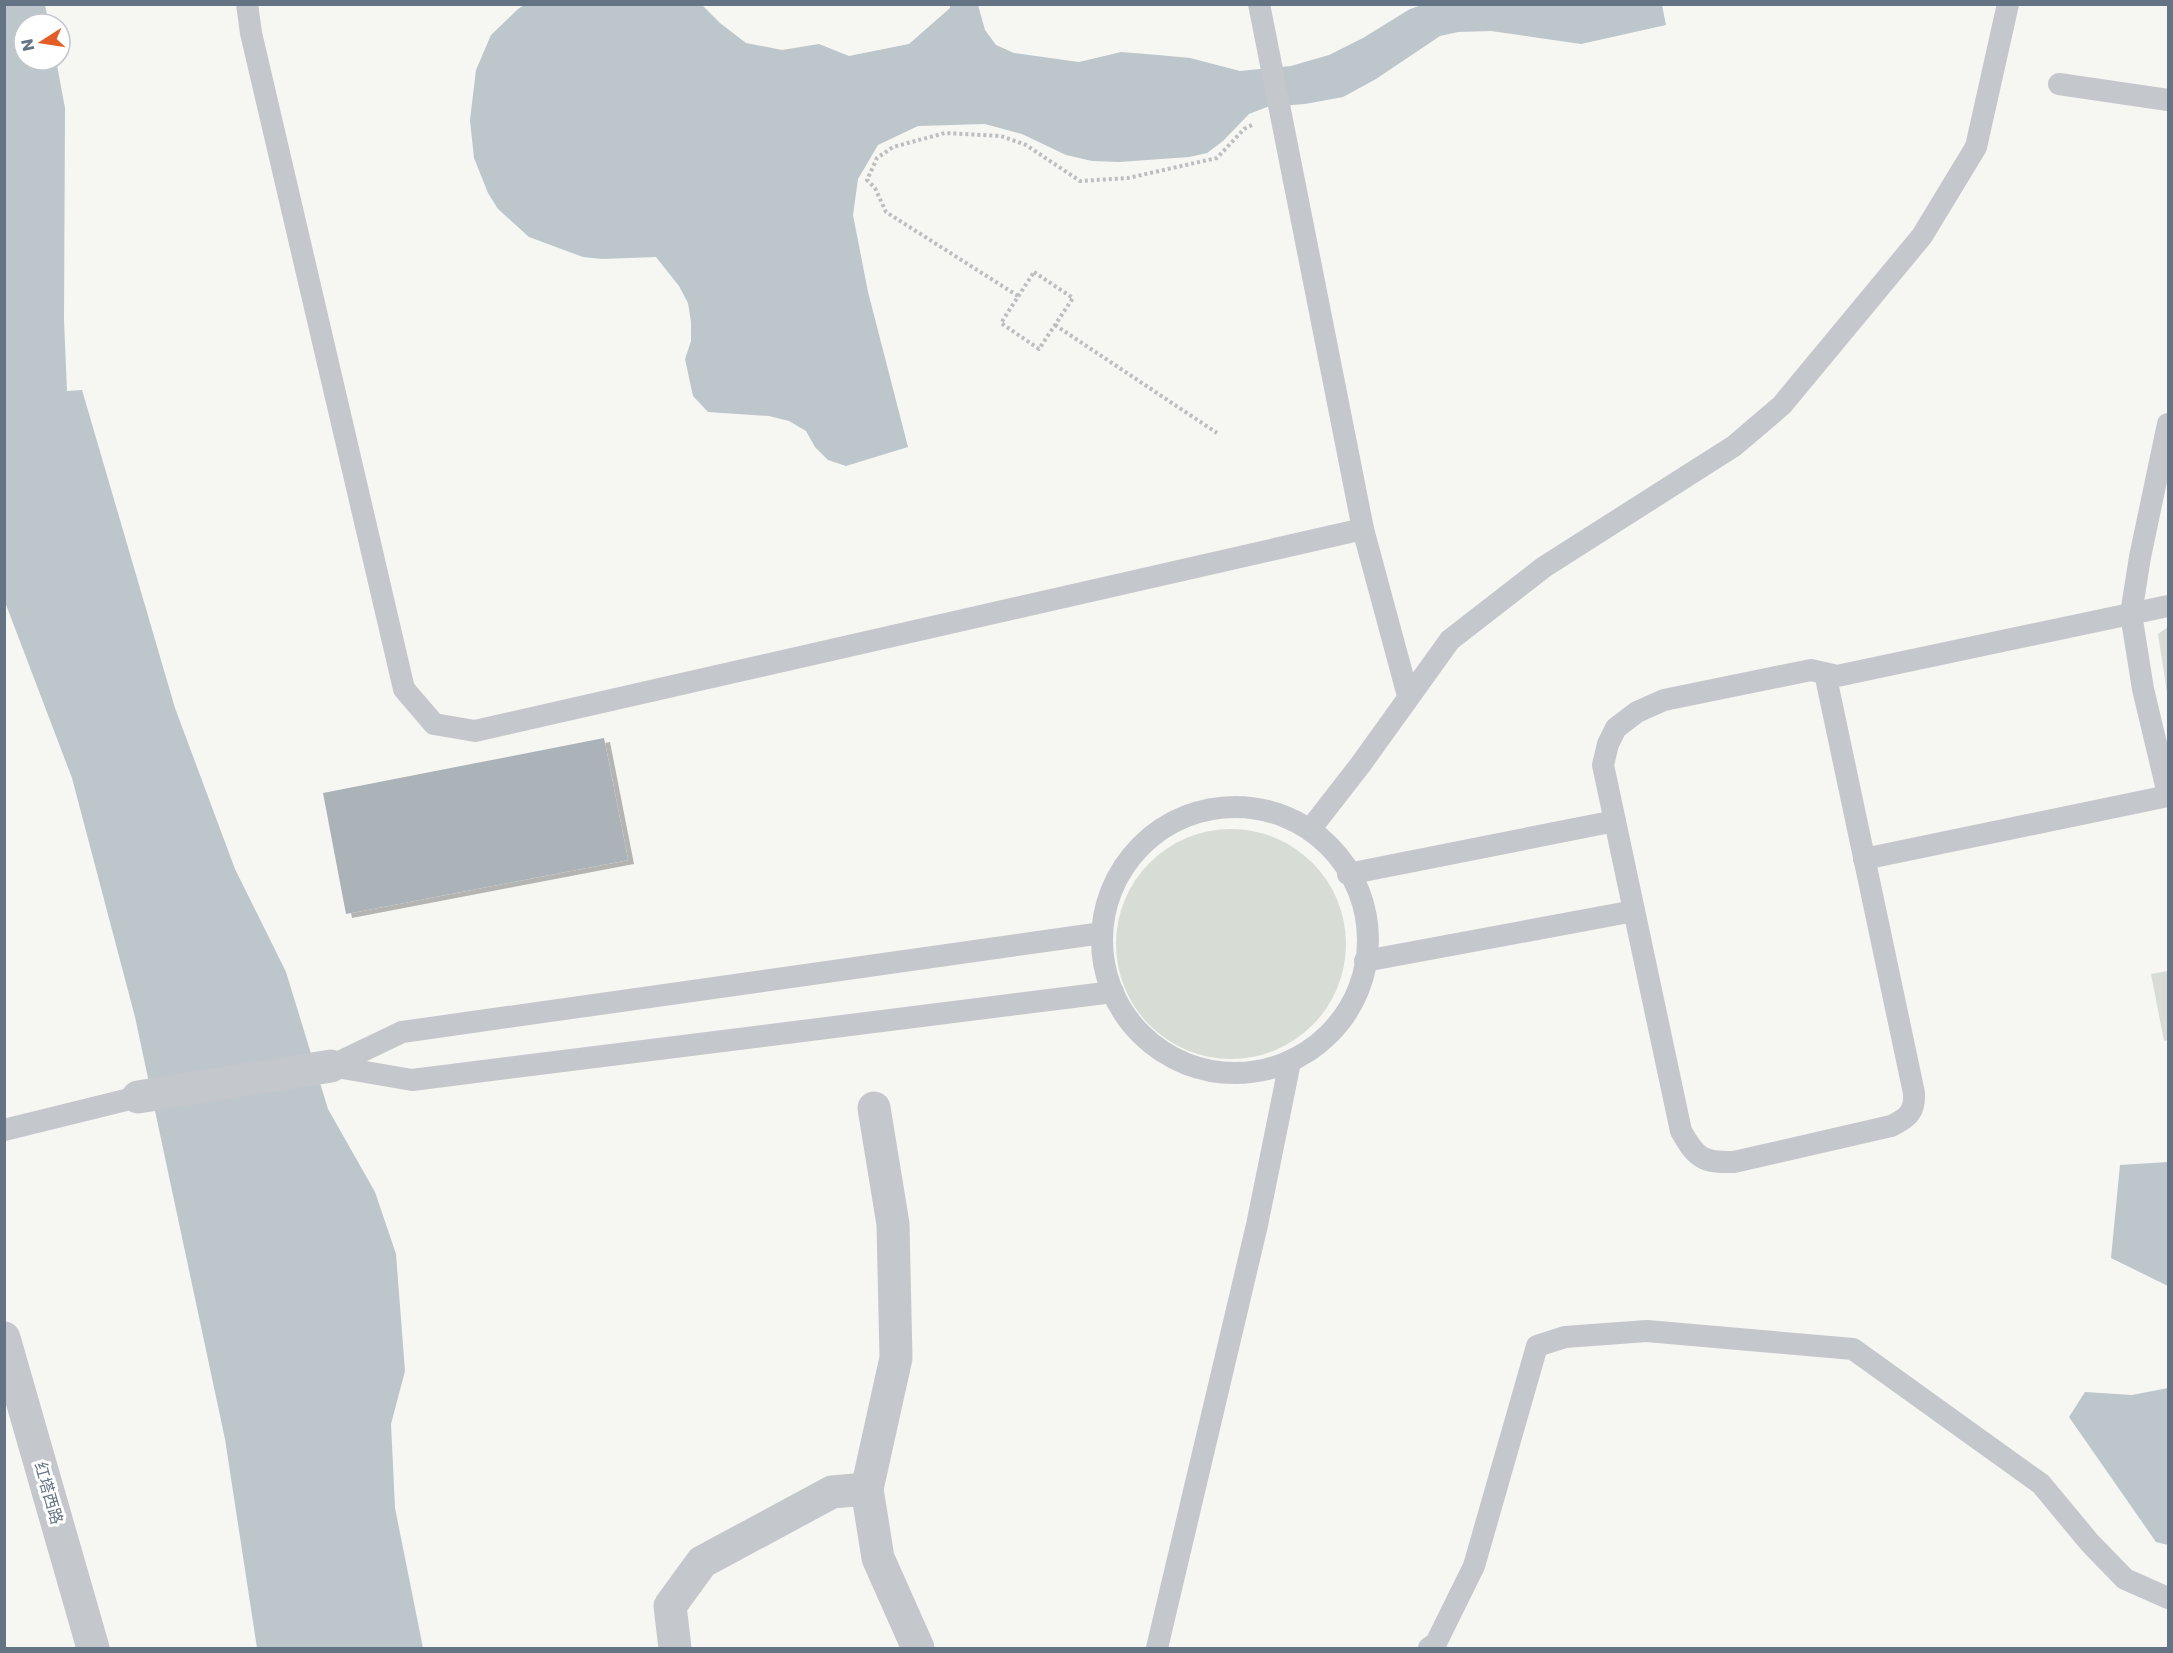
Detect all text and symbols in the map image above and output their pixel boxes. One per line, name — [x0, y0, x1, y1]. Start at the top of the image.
north arrow — [12, 12, 72, 72]
text: N — [15, 37, 40, 53]
street label: 红塔西路 — [29, 1459, 68, 1527]

